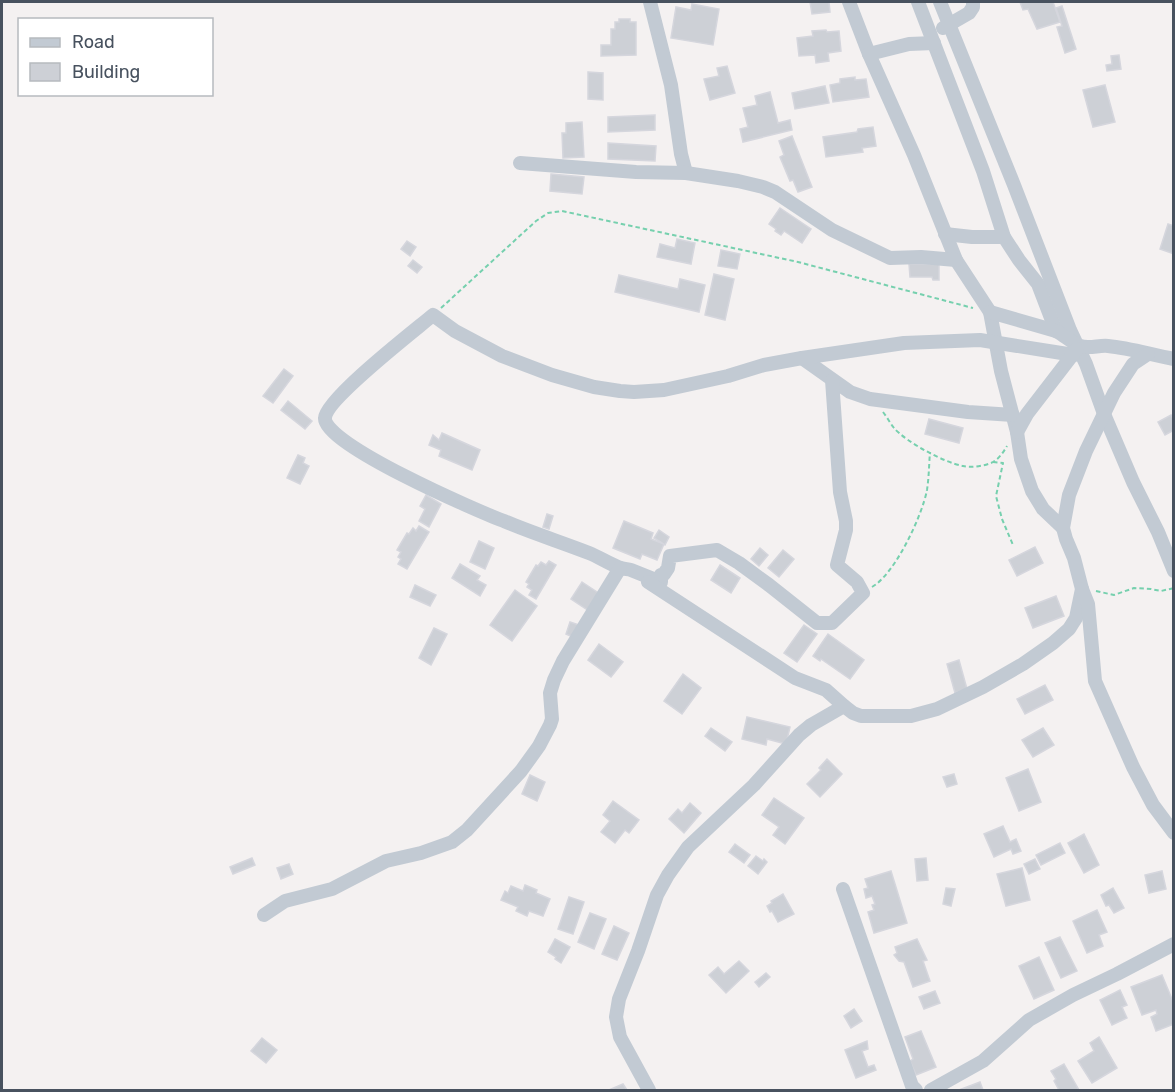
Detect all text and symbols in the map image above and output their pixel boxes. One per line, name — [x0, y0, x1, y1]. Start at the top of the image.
legend — [18, 18, 213, 96]
text: Road — [72, 31, 115, 53]
text: Building — [72, 61, 140, 83]

